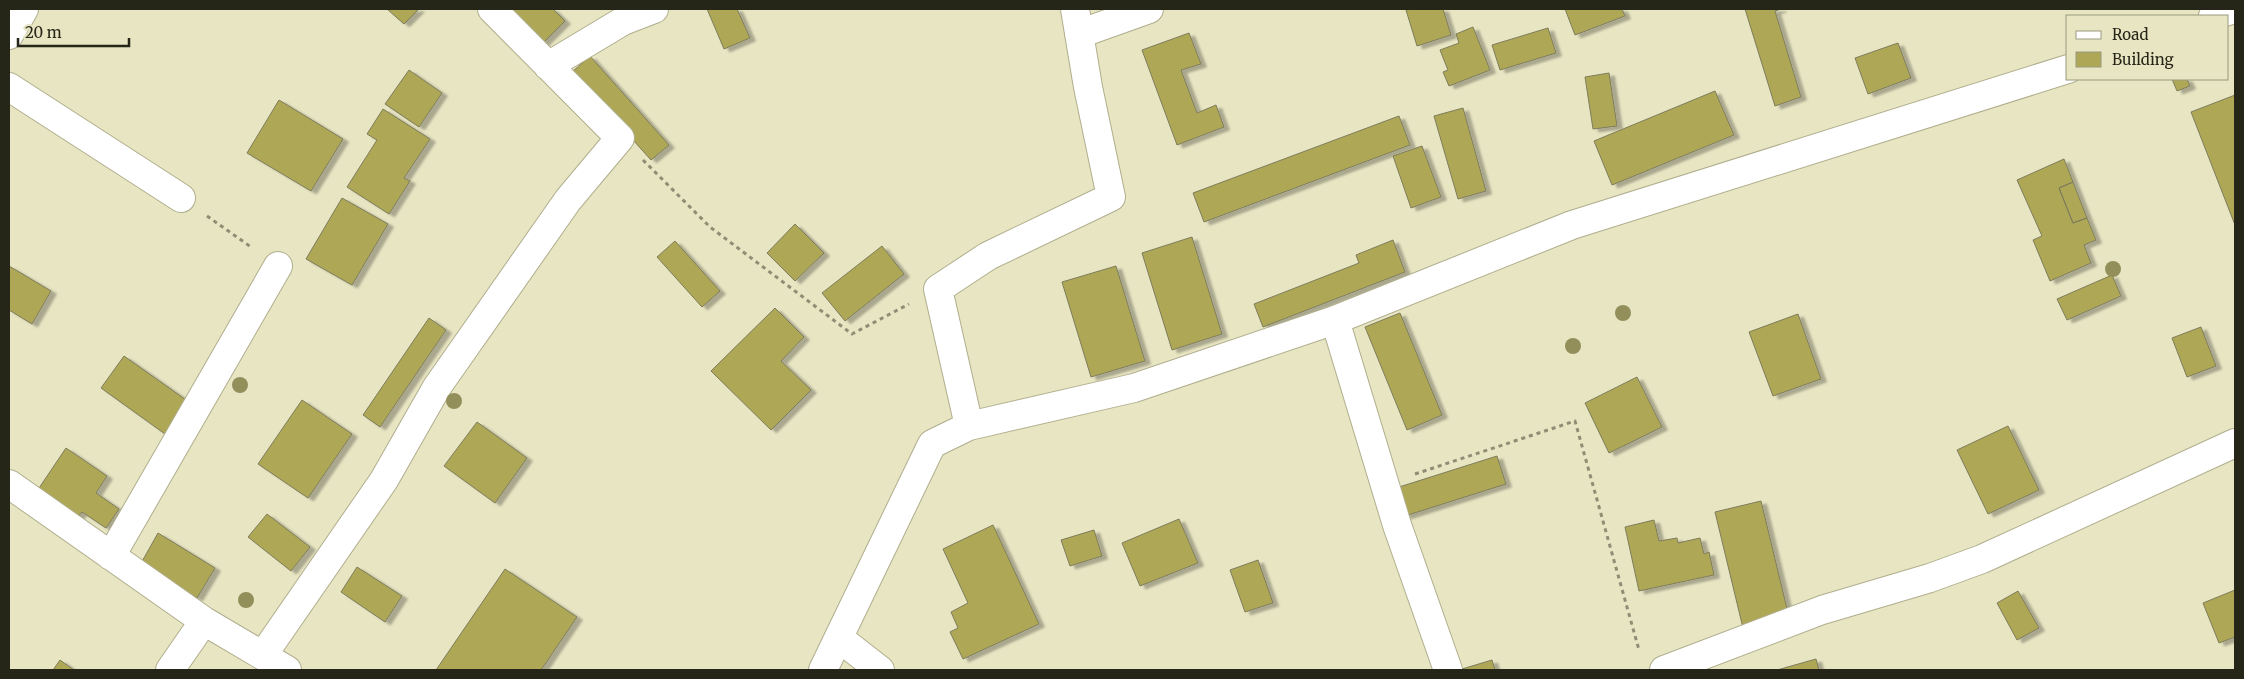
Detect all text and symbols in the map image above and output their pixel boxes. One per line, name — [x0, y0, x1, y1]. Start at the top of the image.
scale bar — [18, 15, 129, 47]
legend — [2066, 15, 2229, 80]
text: 20 m — [25, 23, 62, 42]
text: Road — [2112, 25, 2148, 44]
text: Building — [2112, 50, 2174, 69]

